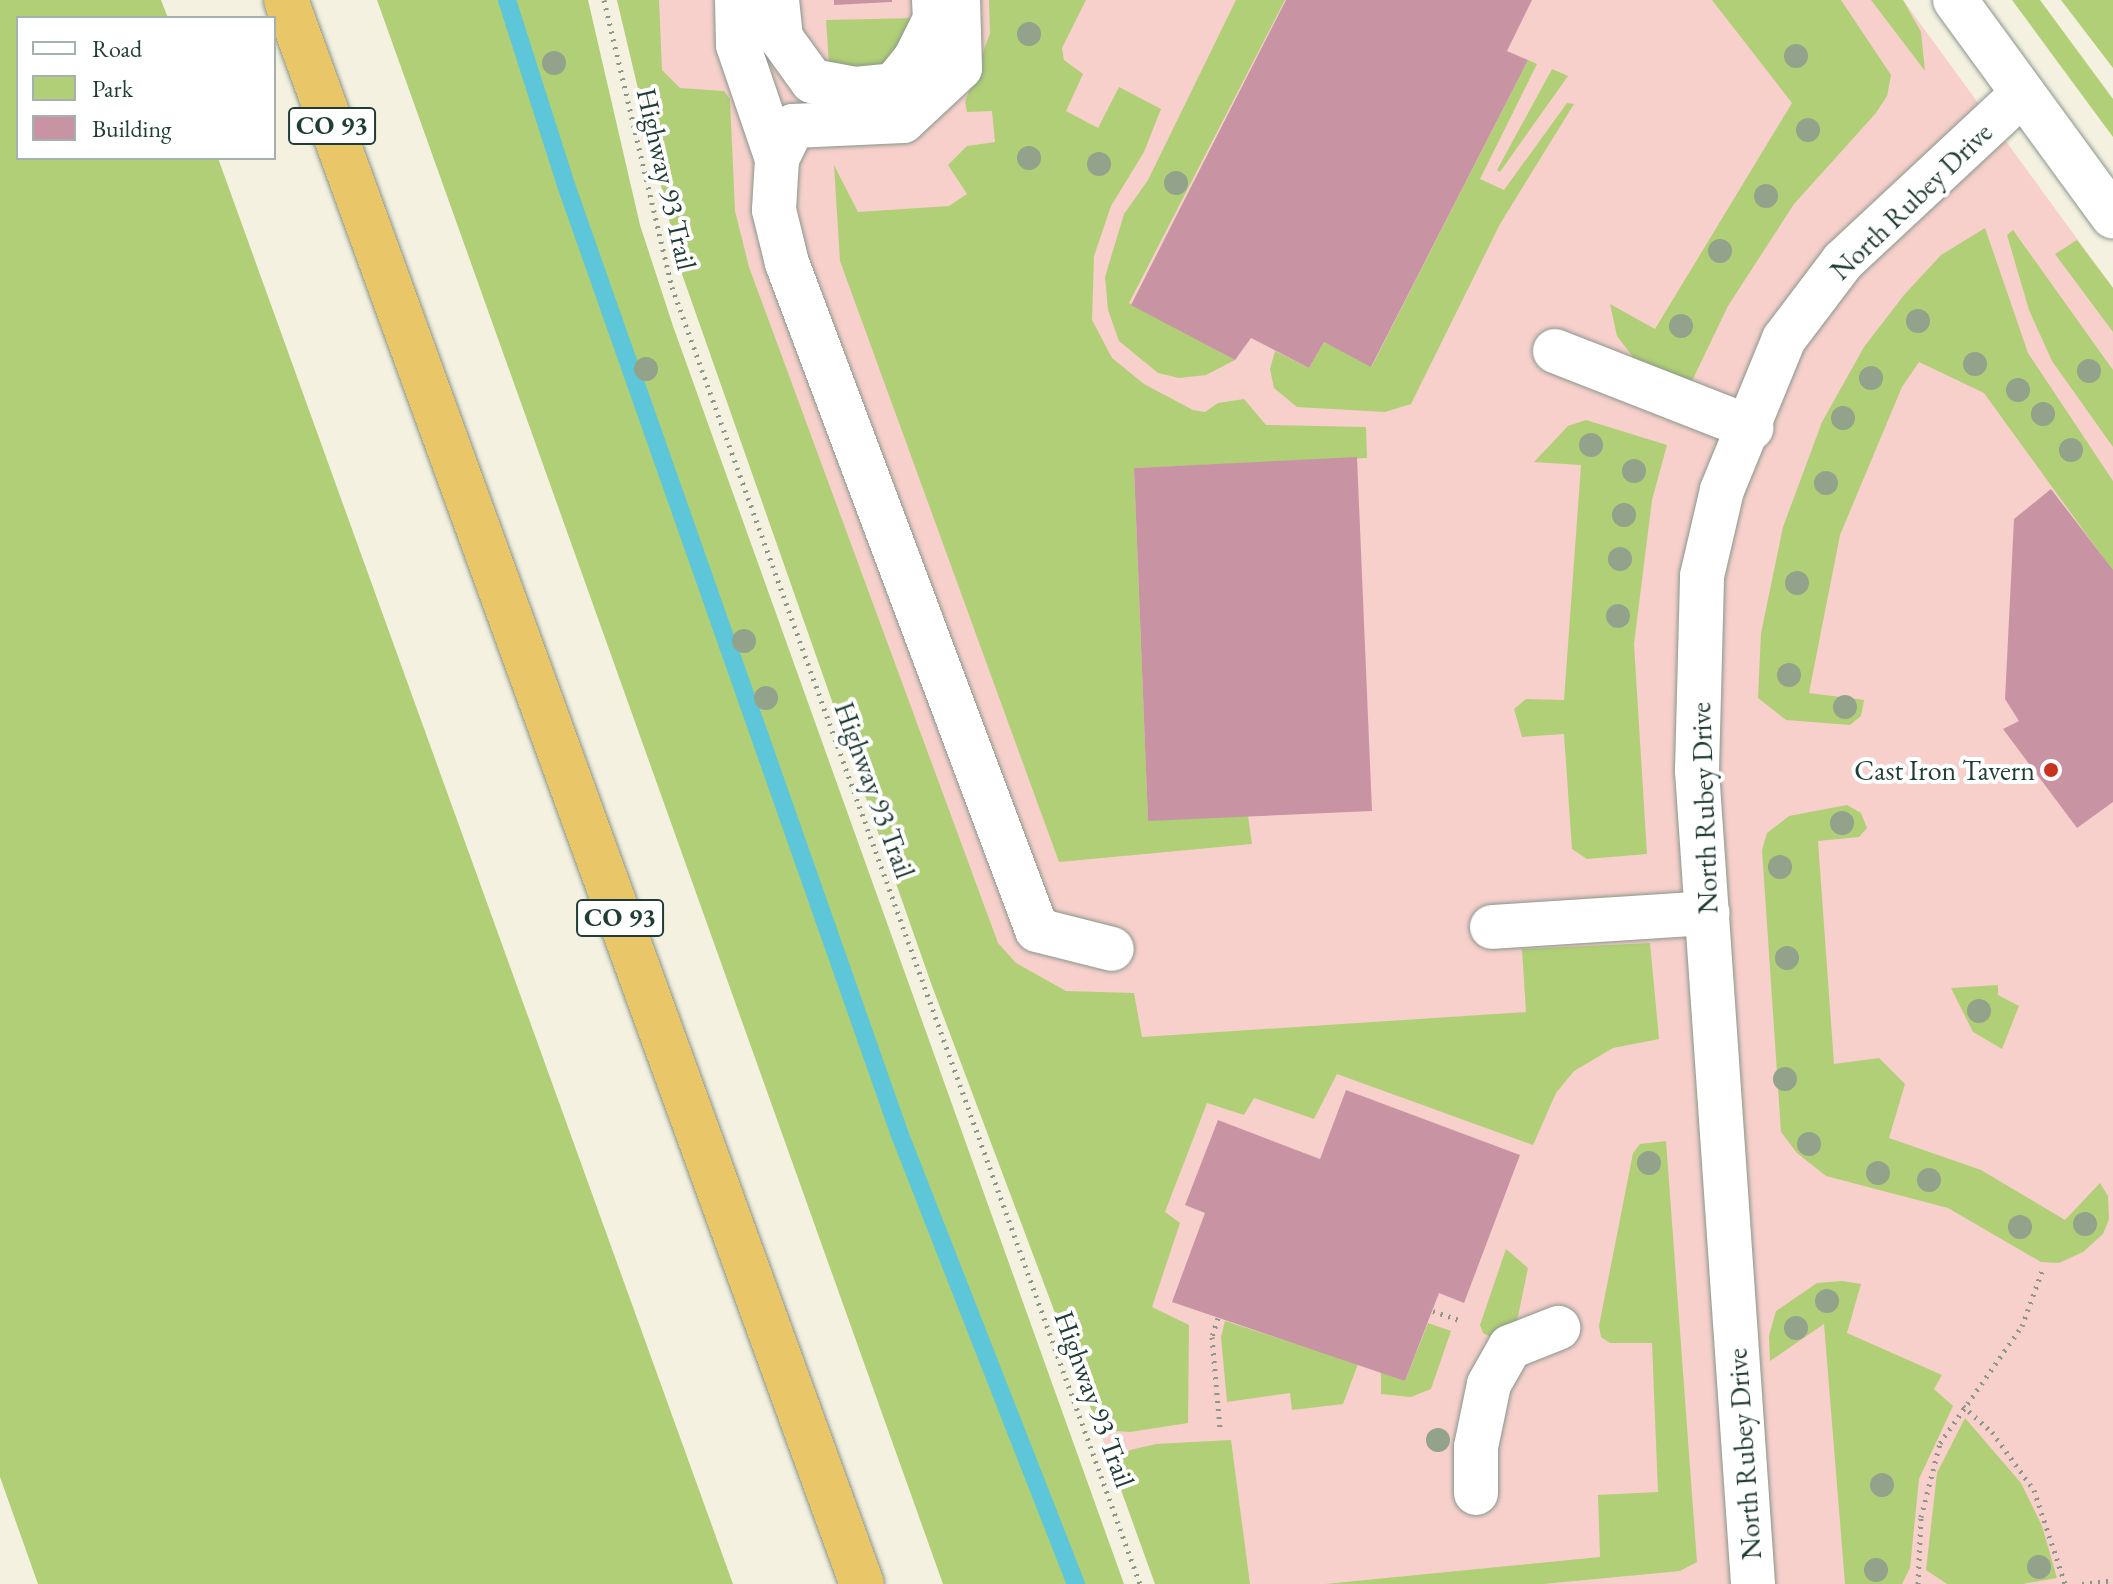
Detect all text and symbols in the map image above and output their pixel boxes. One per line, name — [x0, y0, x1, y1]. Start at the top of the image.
legend — [16, 16, 276, 160]
text: Road — [92, 33, 142, 64]
text: Park — [92, 73, 133, 104]
street label: Highway 93 Trail — [630, 85, 704, 273]
road number: CO 93 — [288, 104, 376, 148]
text: Building — [92, 113, 172, 144]
street label: North Rubey Drive — [1823, 115, 1999, 287]
street label: Highway 93 Trail — [827, 697, 923, 883]
street label: North Rubey Drive — [1684, 702, 1724, 914]
place label: Cast Iron Tavern — [1854, 753, 2035, 787]
marker: Cast Iron Tavern — [2042, 761, 2060, 779]
road number: CO 93 — [576, 896, 664, 940]
street label: Highway 93 Trail — [1047, 1306, 1143, 1492]
street label: North Rubey Drive — [1720, 1347, 1768, 1561]

